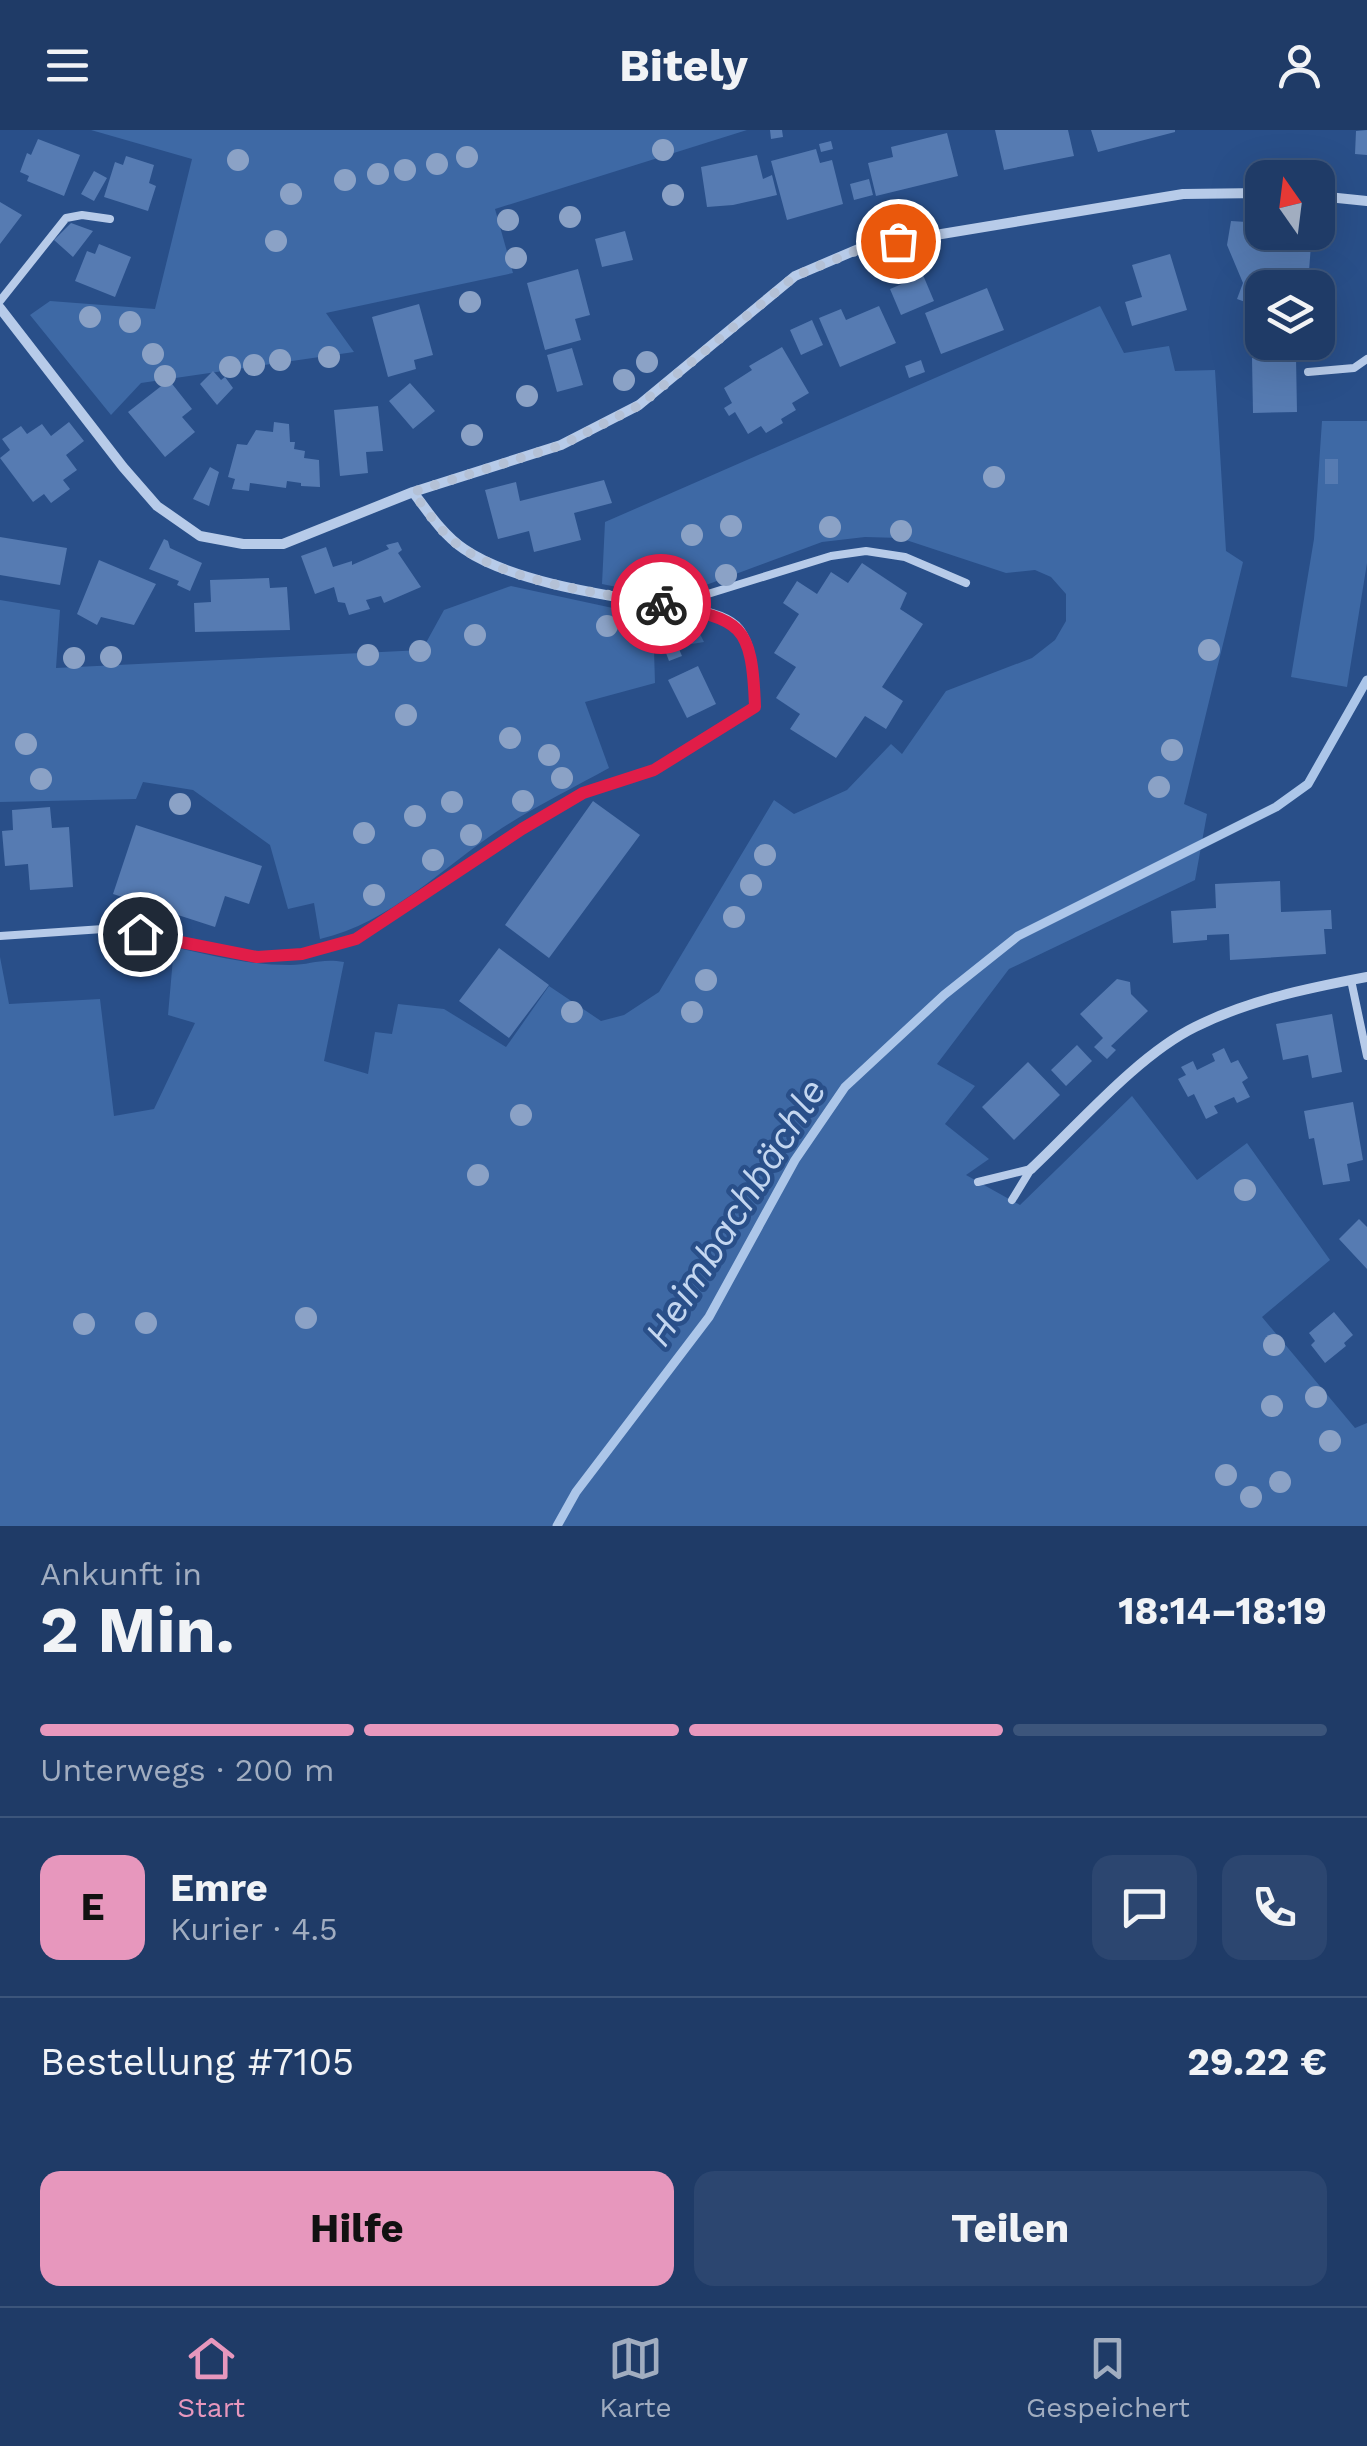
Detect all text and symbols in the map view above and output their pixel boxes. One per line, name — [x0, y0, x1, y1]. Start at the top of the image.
icon: menu — [40, 38, 95, 93]
icon: person — [1272, 38, 1327, 93]
text: Bitely — [619, 39, 748, 92]
north arrow — [1245, 160, 1335, 250]
map controls — [1245, 160, 1335, 360]
pin — [856, 199, 941, 284]
icon: bag — [871, 214, 926, 269]
button: layers — [1245, 270, 1335, 360]
courier — [611, 554, 711, 654]
icon: bike — [634, 577, 689, 632]
pin — [98, 892, 183, 977]
icon: home — [113, 907, 168, 962]
water label: Heimbachbächle — [635, 1070, 835, 1354]
text: Ankunft in — [40, 1555, 202, 1593]
text: 18:14–18:19 — [1118, 1589, 1327, 1633]
text: 2 Min. — [40, 1592, 235, 1668]
text: Unterwegs · 200 m — [40, 1751, 335, 1789]
button: chat — [1092, 1855, 1197, 1960]
button: phone — [1222, 1855, 1327, 1960]
text: Emre — [170, 1866, 268, 1910]
text: E — [81, 1885, 104, 1929]
text: Kurier · 4.5 — [170, 1910, 338, 1948]
text: Bestellung #7105 — [40, 2040, 354, 2084]
text: 29.22 € — [1187, 2040, 1327, 2084]
button: Hilfe — [40, 2171, 674, 2286]
button: Teilen — [694, 2171, 1327, 2286]
tab: Start — [177, 2331, 245, 2424]
tab: Karte — [599, 2331, 672, 2424]
tab: Gespeichert — [1026, 2331, 1190, 2424]

